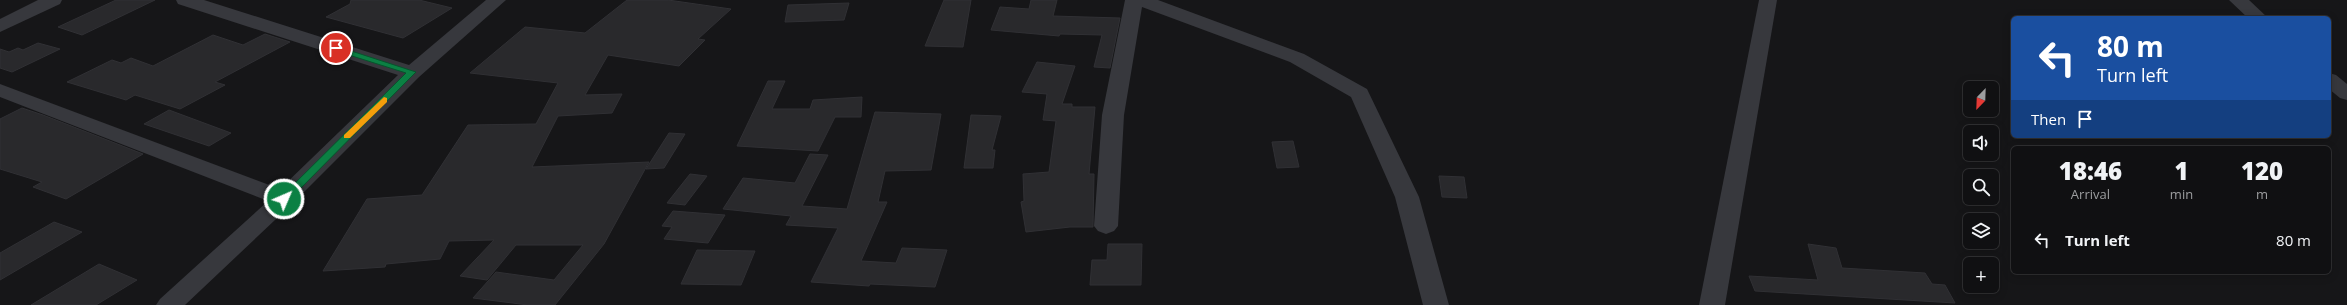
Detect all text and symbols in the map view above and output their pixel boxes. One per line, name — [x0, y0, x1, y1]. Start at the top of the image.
text: 80 m — [2097, 27, 2164, 65]
pin — [319, 31, 353, 65]
icon: left — [2031, 32, 2083, 84]
icon: arrive — [325, 37, 347, 59]
text: Turn left — [2097, 63, 2168, 87]
north arrow — [1963, 81, 1999, 117]
map controls — [1963, 81, 1999, 293]
icon: arrive — [2074, 108, 2096, 130]
text: Then — [2031, 109, 2066, 129]
button: sound — [1963, 125, 1999, 161]
text: 18:46 — [2059, 154, 2122, 187]
text: 1 — [2174, 154, 2189, 187]
text: 120 — [2241, 154, 2283, 187]
button: search — [1963, 169, 1999, 205]
position arrow — [263, 178, 305, 220]
text: Arrival — [2071, 185, 2110, 203]
text: min — [2170, 185, 2193, 203]
text: m — [2256, 185, 2268, 203]
button: layers — [1963, 213, 1999, 249]
icon: left — [2031, 229, 2053, 251]
text: Turn left — [2065, 230, 2130, 250]
text: 80 m — [2276, 230, 2311, 250]
button: + — [1963, 257, 1999, 293]

